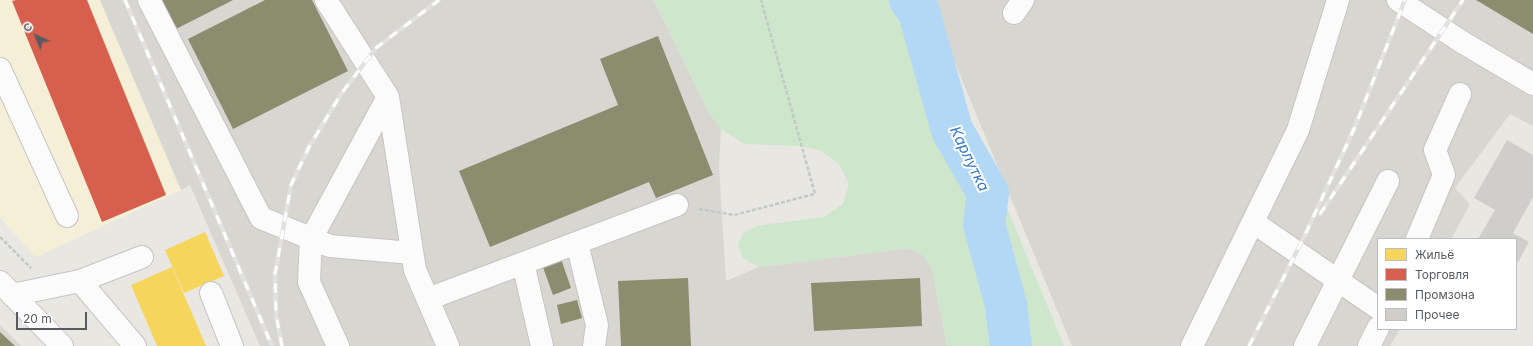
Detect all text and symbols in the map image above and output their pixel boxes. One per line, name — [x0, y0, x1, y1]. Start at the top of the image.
north arrow — [16, 16, 56, 56]
text: С — [20, 20, 35, 35]
water label: Карлутка — [946, 124, 992, 194]
legend — [1377, 238, 1517, 330]
text: Жильё — [1415, 247, 1454, 262]
text: Торговля — [1415, 267, 1469, 282]
text: Промзона — [1415, 287, 1475, 302]
scale bar — [18, 304, 89, 330]
text: Прочее — [1415, 307, 1460, 322]
text: 20 m — [23, 311, 52, 326]

